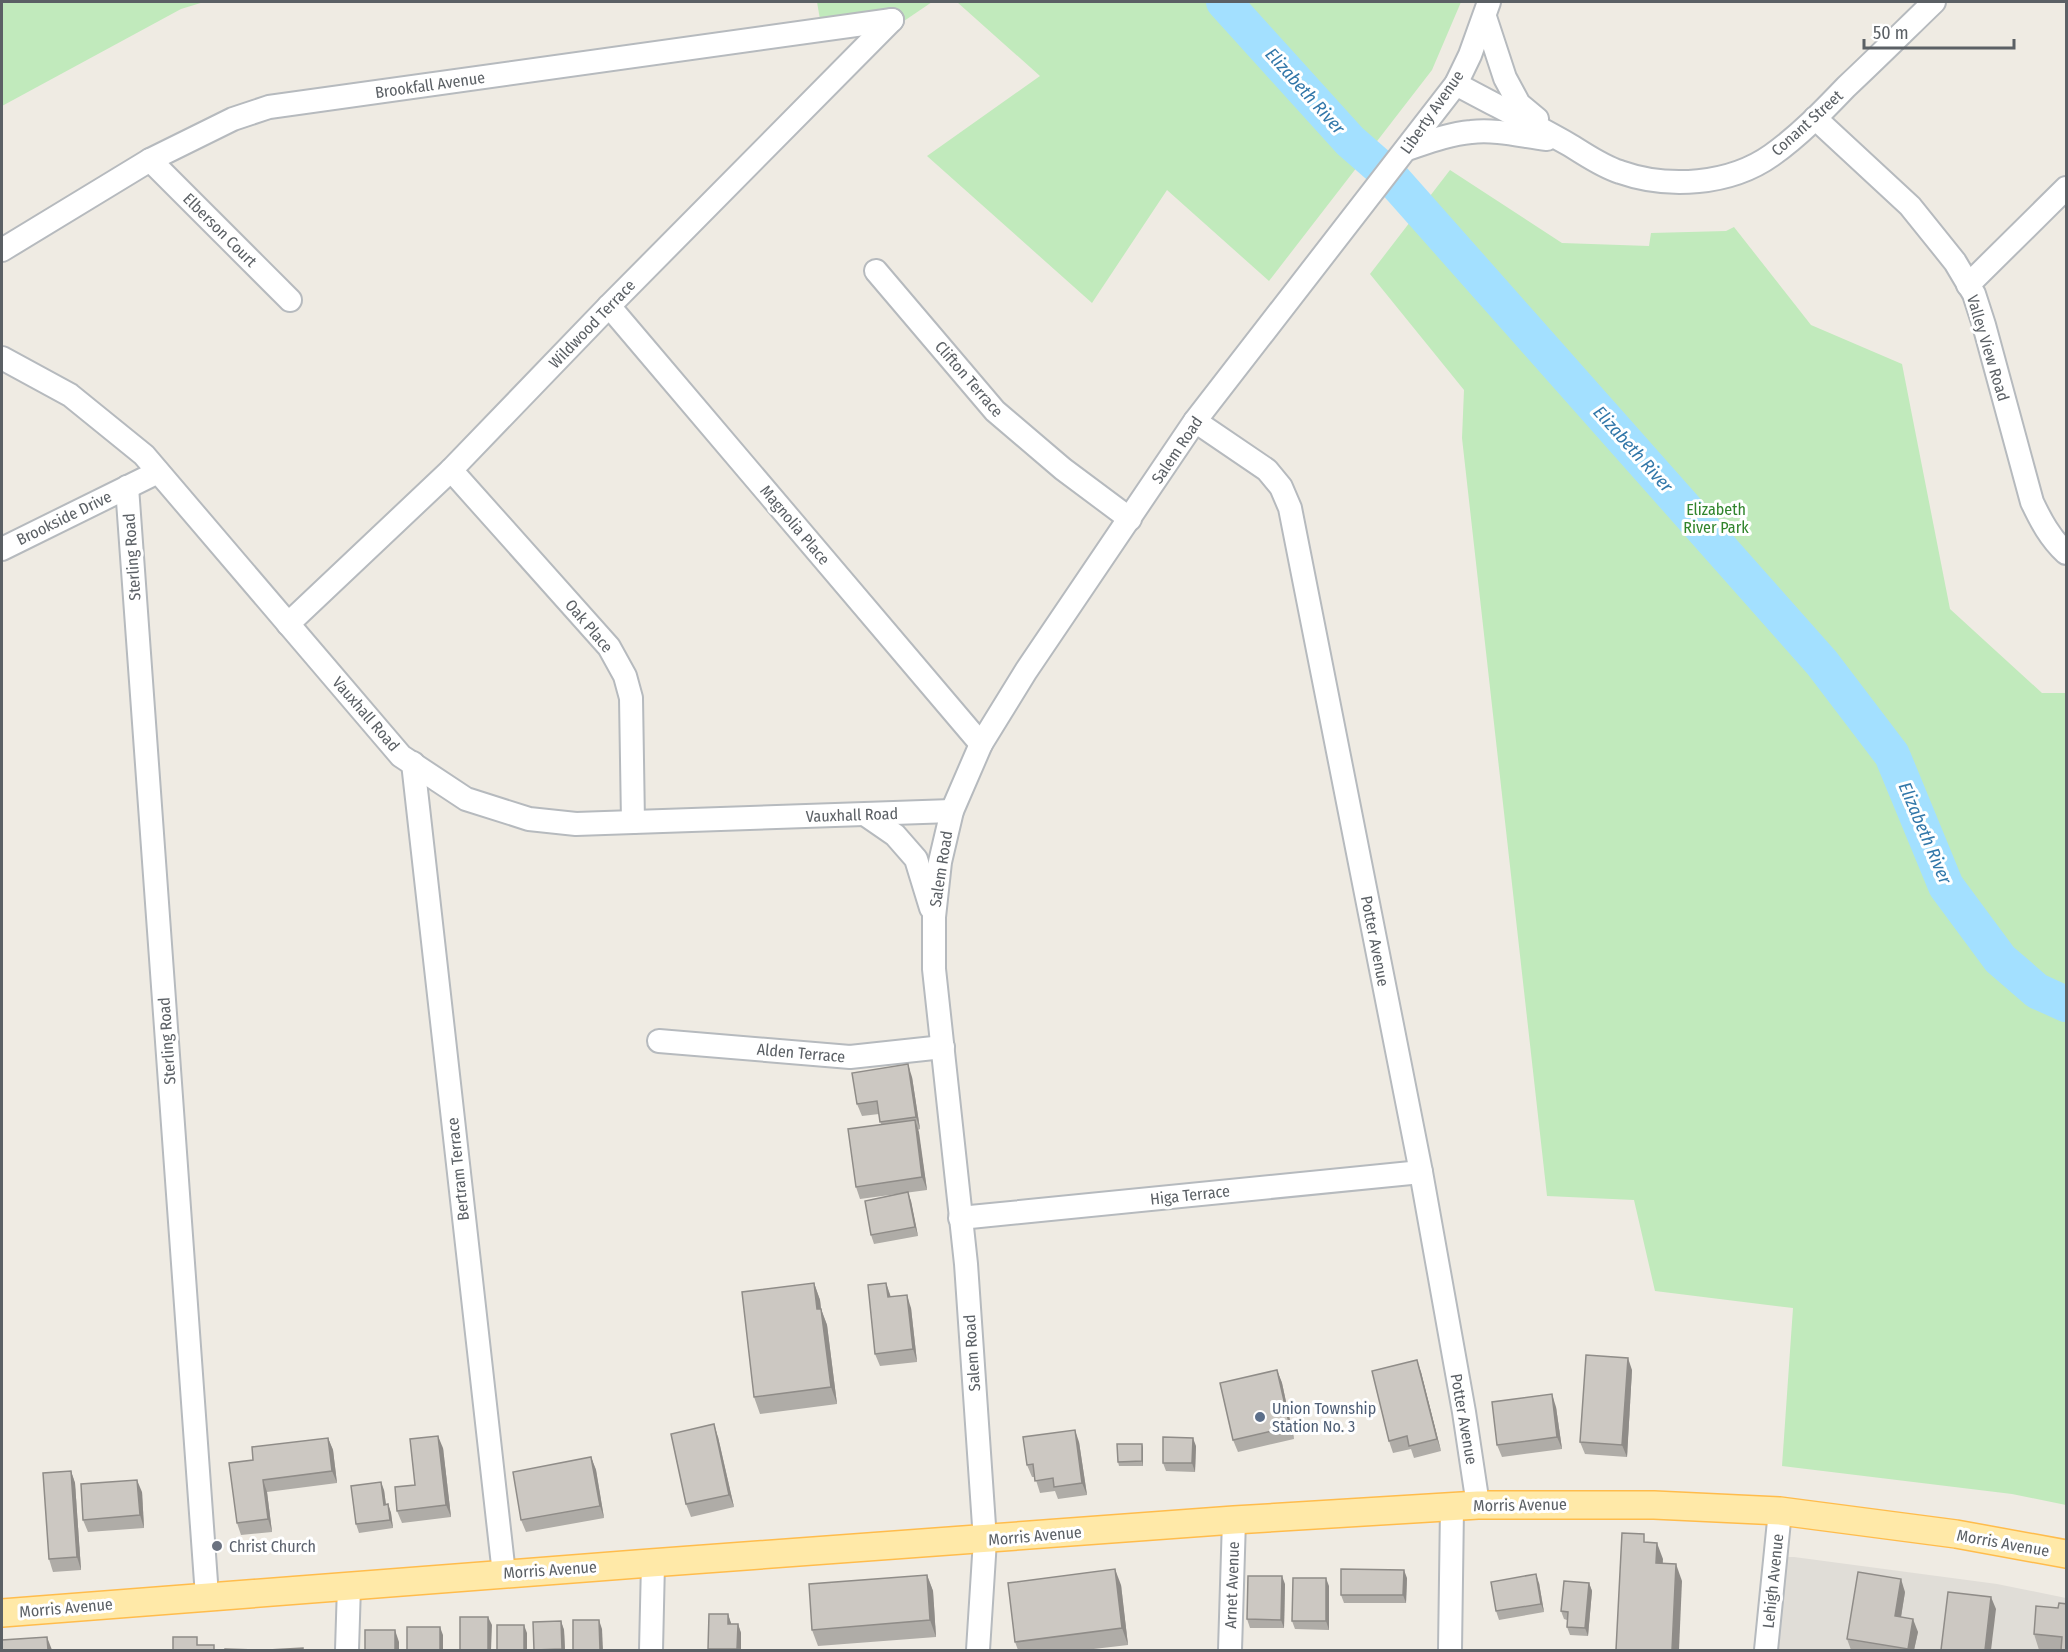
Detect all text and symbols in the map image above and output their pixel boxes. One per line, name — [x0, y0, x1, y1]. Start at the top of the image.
scale bar — [1864, 12, 2014, 50]
text: 50 m — [1873, 22, 1909, 44]
water label: Elizabeth River — [1261, 43, 1350, 139]
street label: Liberty Avenue — [1396, 67, 1468, 157]
street label: Brookfall Avenue — [374, 68, 486, 102]
street label: Conant Street — [1767, 86, 1847, 160]
street label: Elberson Court — [179, 189, 261, 271]
street label: Wildwood Terrace — [545, 276, 639, 372]
street label: Valley View Road — [1963, 293, 2013, 403]
street label: Clifton Terrace — [931, 337, 1007, 421]
water label: Elizabeth River — [1589, 401, 1678, 497]
street label: Salem Road — [1148, 413, 1206, 487]
street label: Magnolia Place — [756, 481, 834, 569]
street label: Brookside Drive — [14, 487, 115, 549]
park label: Elizabeth River Park — [1683, 500, 1749, 537]
street label: Sterling Road — [119, 513, 145, 601]
street label: Oak Place — [561, 596, 617, 657]
street label: Vauxhall Road — [329, 673, 403, 755]
water label: Elizabeth River — [1894, 779, 1957, 888]
street label: Vauxhall Road — [806, 804, 898, 826]
street label: Salem Road — [926, 830, 956, 908]
street label: Potter Avenue — [1357, 894, 1393, 988]
street label: Sterling Road — [154, 997, 180, 1085]
street label: Alden Terrace — [756, 1040, 846, 1066]
street label: Bertram Terrace — [443, 1116, 473, 1222]
street label: Higa Terrace — [1149, 1181, 1231, 1209]
street label: Salem Road — [960, 1314, 984, 1392]
street label: Potter Avenue — [1447, 1372, 1481, 1466]
place label: Union Township Station No. 3 — [1272, 1399, 1376, 1436]
marker: Union Township Station No. 3 — [1253, 1410, 1267, 1424]
street label: Morris Avenue — [1473, 1495, 1567, 1515]
street label: Morris Avenue — [988, 1522, 1083, 1550]
street label: Morris Avenue — [1955, 1526, 2051, 1561]
street label: Lehigh Avenue — [1759, 1533, 1787, 1629]
place label: Christ Church — [229, 1537, 316, 1556]
marker: Christ Church — [210, 1539, 224, 1553]
street label: Arnet Avenue — [1221, 1541, 1243, 1629]
street label: Morris Avenue — [503, 1557, 597, 1583]
street label: Morris Avenue — [19, 1594, 114, 1622]

